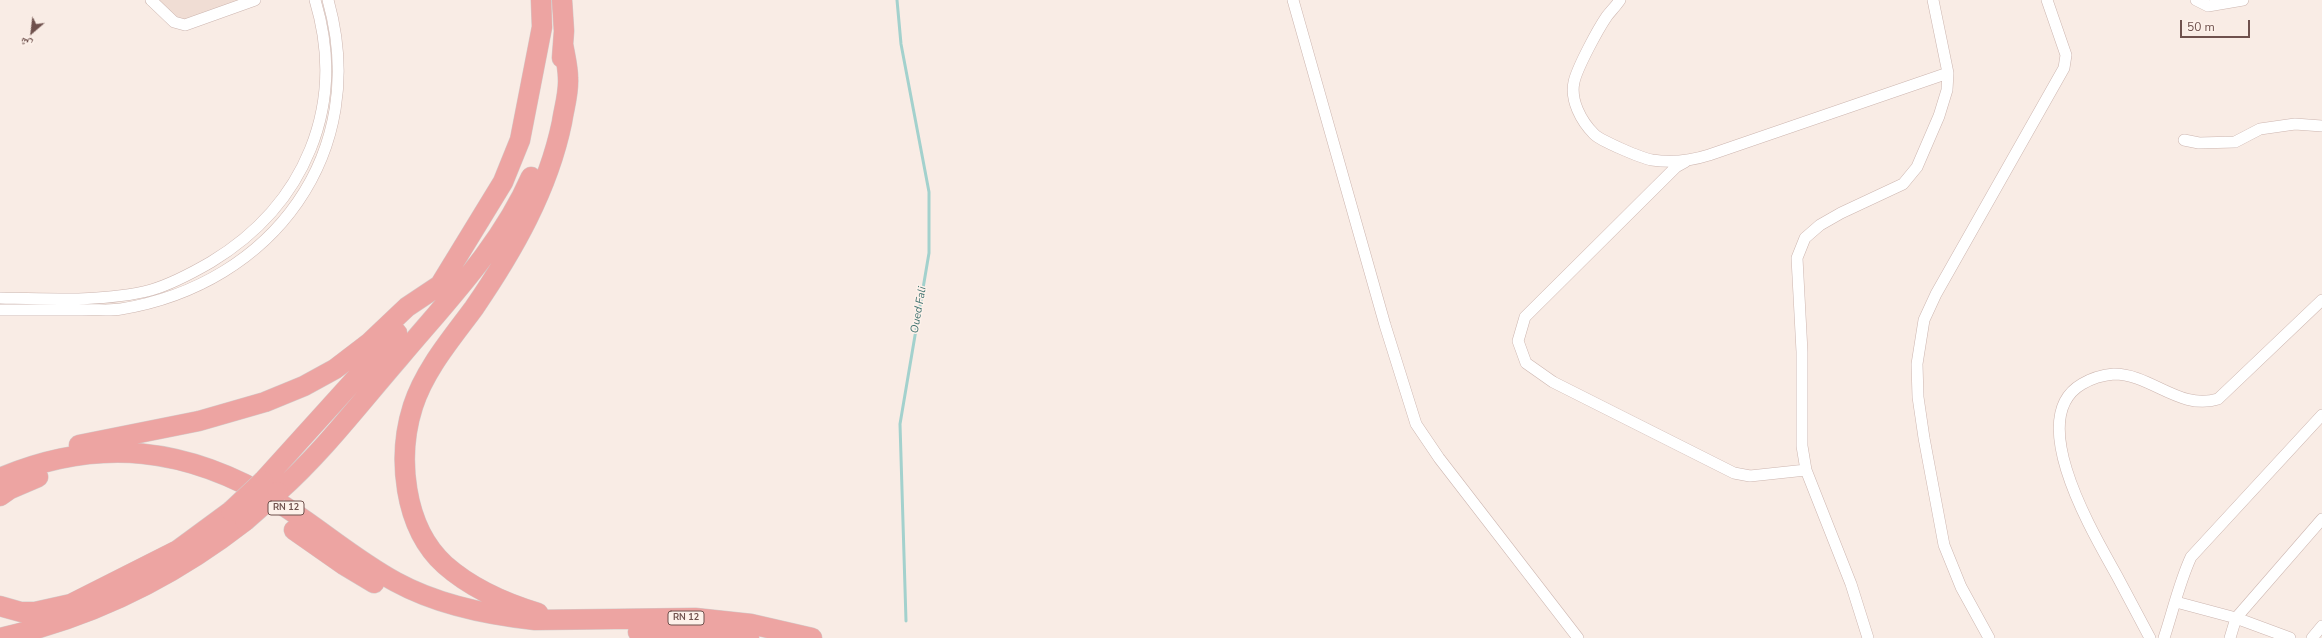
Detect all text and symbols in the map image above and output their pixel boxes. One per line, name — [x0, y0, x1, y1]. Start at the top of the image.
north arrow — [12, 12, 52, 52]
scale bar — [2182, 12, 2252, 38]
text: 50 m — [2187, 19, 2215, 35]
text: ش — [17, 34, 35, 52]
water label: Oued Fali — [908, 286, 930, 334]
road number: RN 12 — [268, 501, 304, 515]
road number: RN 12 — [668, 611, 704, 625]

